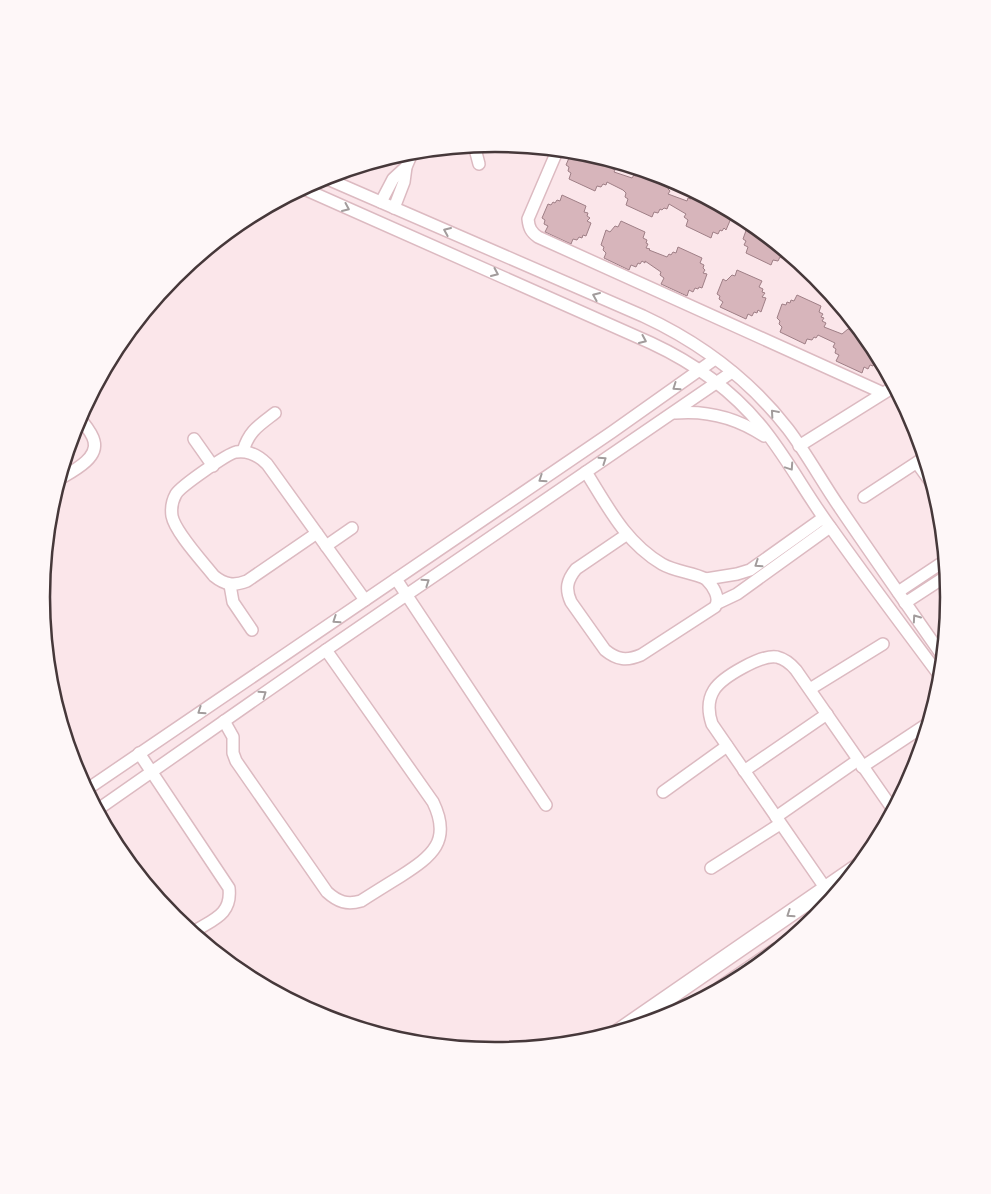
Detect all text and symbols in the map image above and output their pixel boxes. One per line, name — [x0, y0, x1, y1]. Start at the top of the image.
one-way arrow — [341, 201, 350, 212]
one-way arrow — [443, 227, 452, 238]
one-way arrow — [490, 267, 499, 278]
one-way arrow — [592, 291, 601, 302]
one-way arrow — [638, 333, 647, 344]
one-way arrow — [672, 381, 682, 390]
one-way arrow — [771, 409, 780, 418]
one-way arrow — [598, 457, 607, 467]
one-way arrow — [784, 461, 793, 471]
one-way arrow — [538, 473, 547, 483]
one-way arrow — [755, 558, 764, 567]
one-way arrow — [420, 579, 429, 588]
one-way arrow — [332, 614, 341, 623]
one-way arrow — [913, 614, 922, 624]
one-way arrow — [257, 691, 267, 700]
one-way arrow — [197, 705, 207, 714]
one-way arrow — [786, 908, 796, 917]

